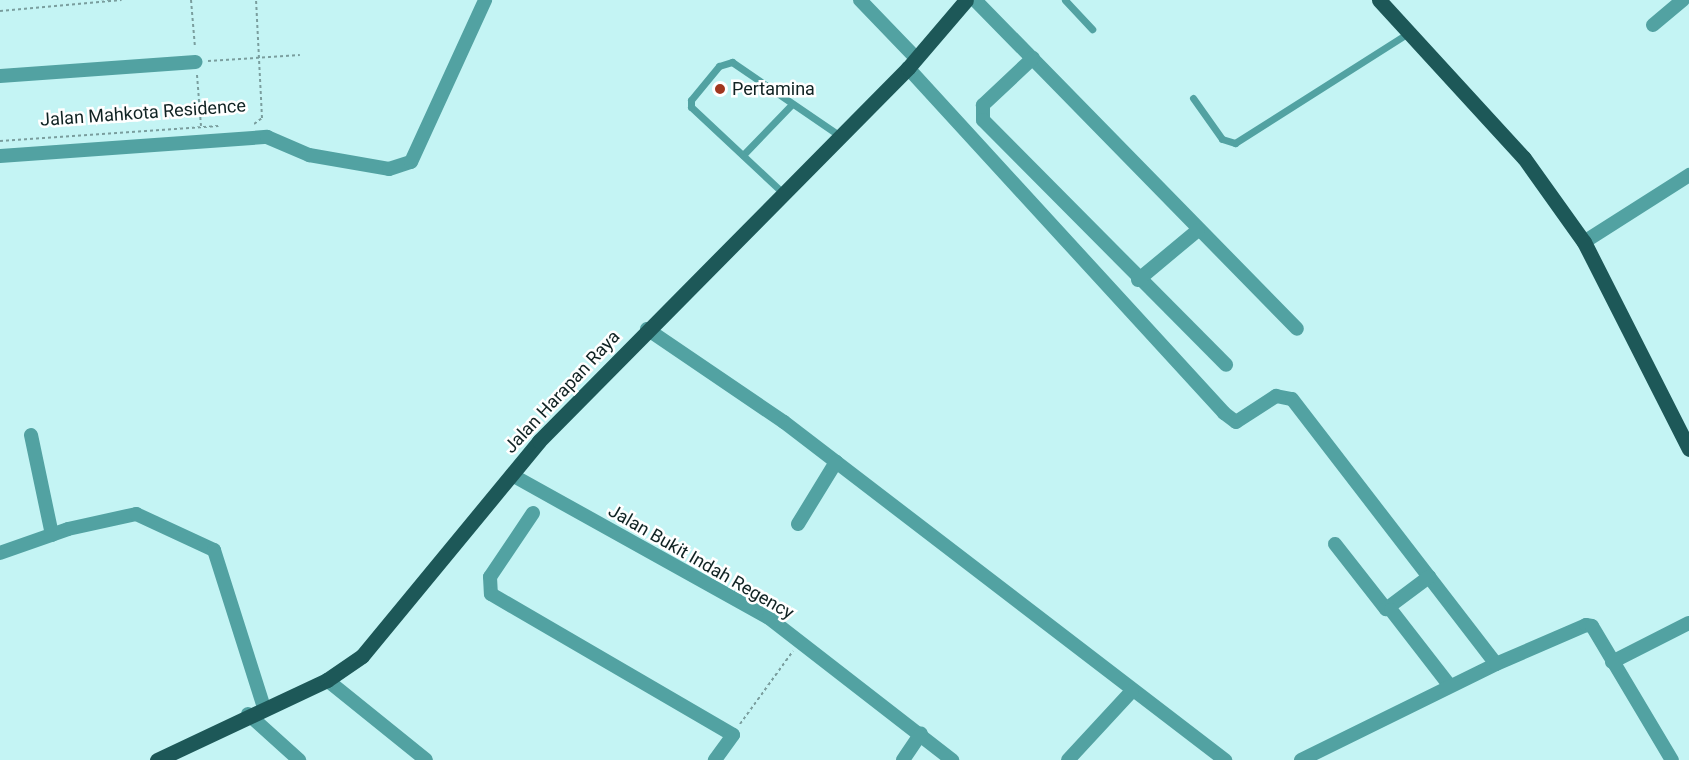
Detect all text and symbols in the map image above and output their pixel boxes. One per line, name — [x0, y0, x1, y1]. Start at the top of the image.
place label: Pertamina — [732, 78, 815, 100]
marker: Pertamina — [713, 82, 727, 96]
street label: Jalan Mahkota Residence — [39, 95, 247, 131]
street label: Jalan Harapan Raya — [500, 326, 624, 458]
street label: Jalan Bukit Indah Regency — [604, 500, 798, 624]

